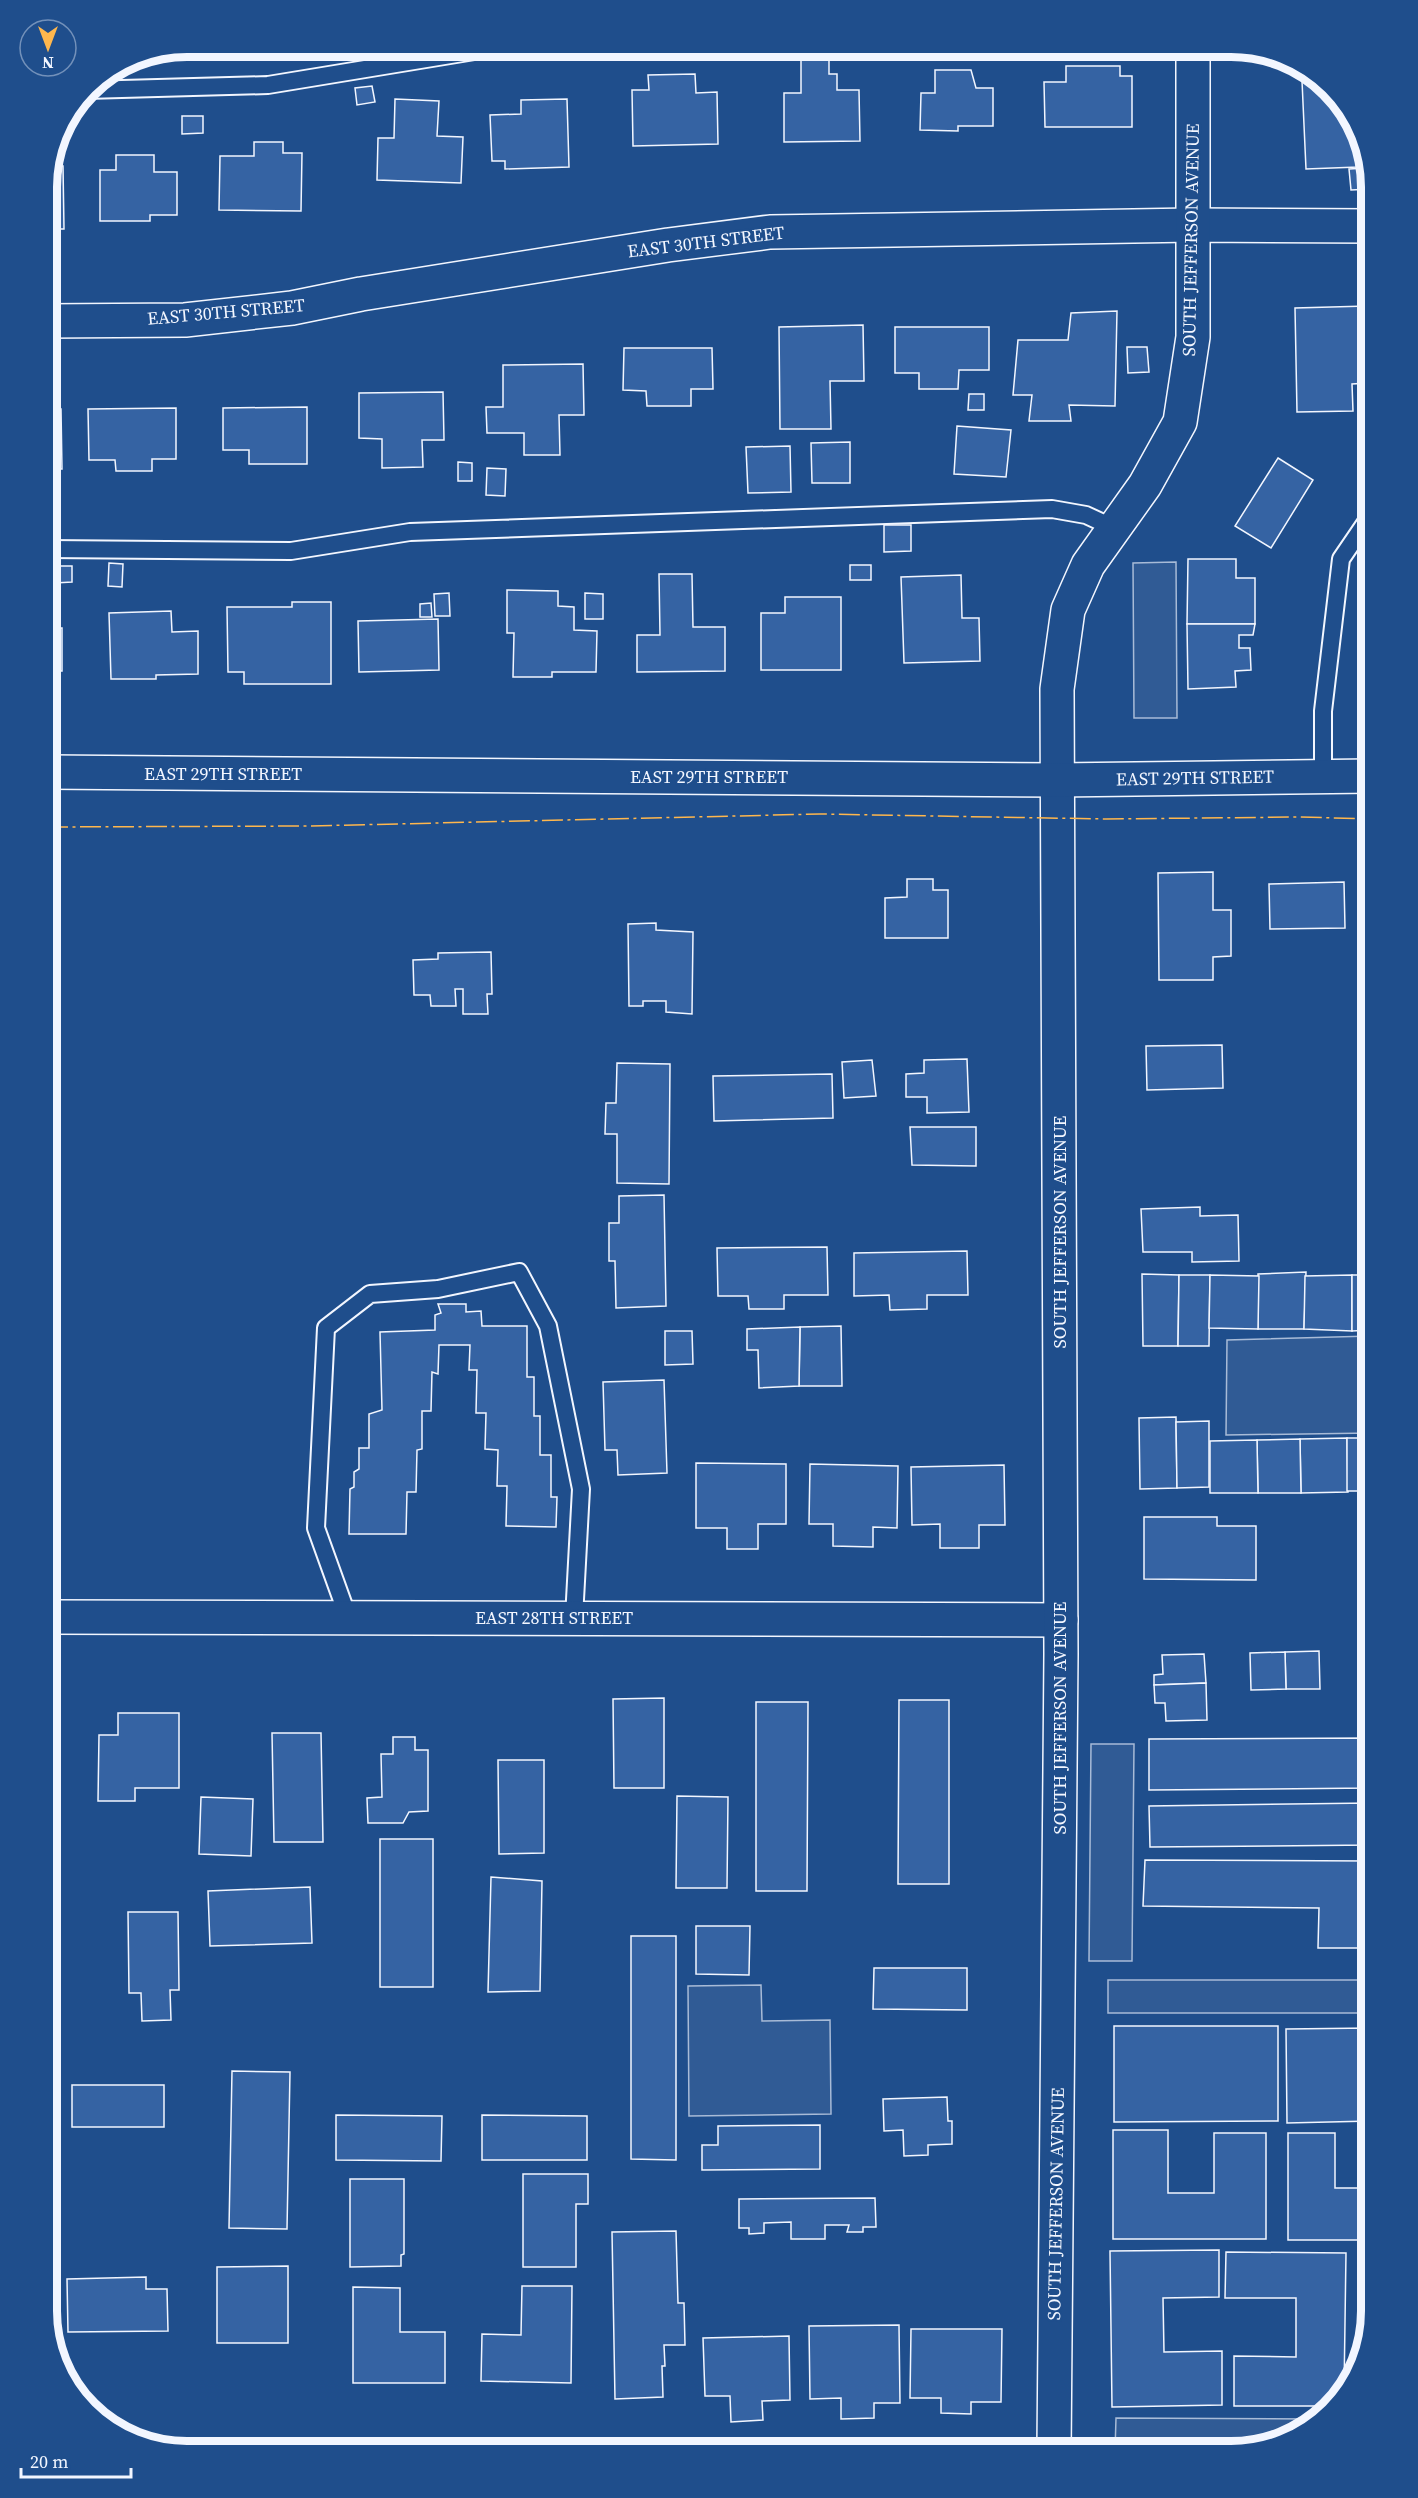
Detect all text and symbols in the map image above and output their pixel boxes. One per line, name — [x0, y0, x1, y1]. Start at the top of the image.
north arrow — [18, 18, 78, 78]
text: N — [42, 52, 54, 74]
street label: SOUTH JEFFERSON AVENUE — [1176, 123, 1205, 357]
street label: EAST 30TH STREET — [626, 219, 786, 264]
street label: EAST 30TH STREET — [146, 292, 306, 331]
street label: EAST 29TH STREET — [144, 761, 302, 786]
street label: EAST 29TH STREET — [630, 764, 788, 789]
street label: EAST 29TH STREET — [1116, 764, 1274, 791]
street label: SOUTH JEFFERSON AVENUE — [1047, 1115, 1072, 1348]
street label: SOUTH JEFFERSON AVENUE — [1047, 1601, 1072, 1834]
street label: EAST 28TH STREET — [475, 1605, 633, 1630]
street label: SOUTH JEFFERSON AVENUE — [1041, 2087, 1070, 2321]
scale bar — [21, 2441, 130, 2479]
text: 20 m — [30, 2449, 68, 2474]

